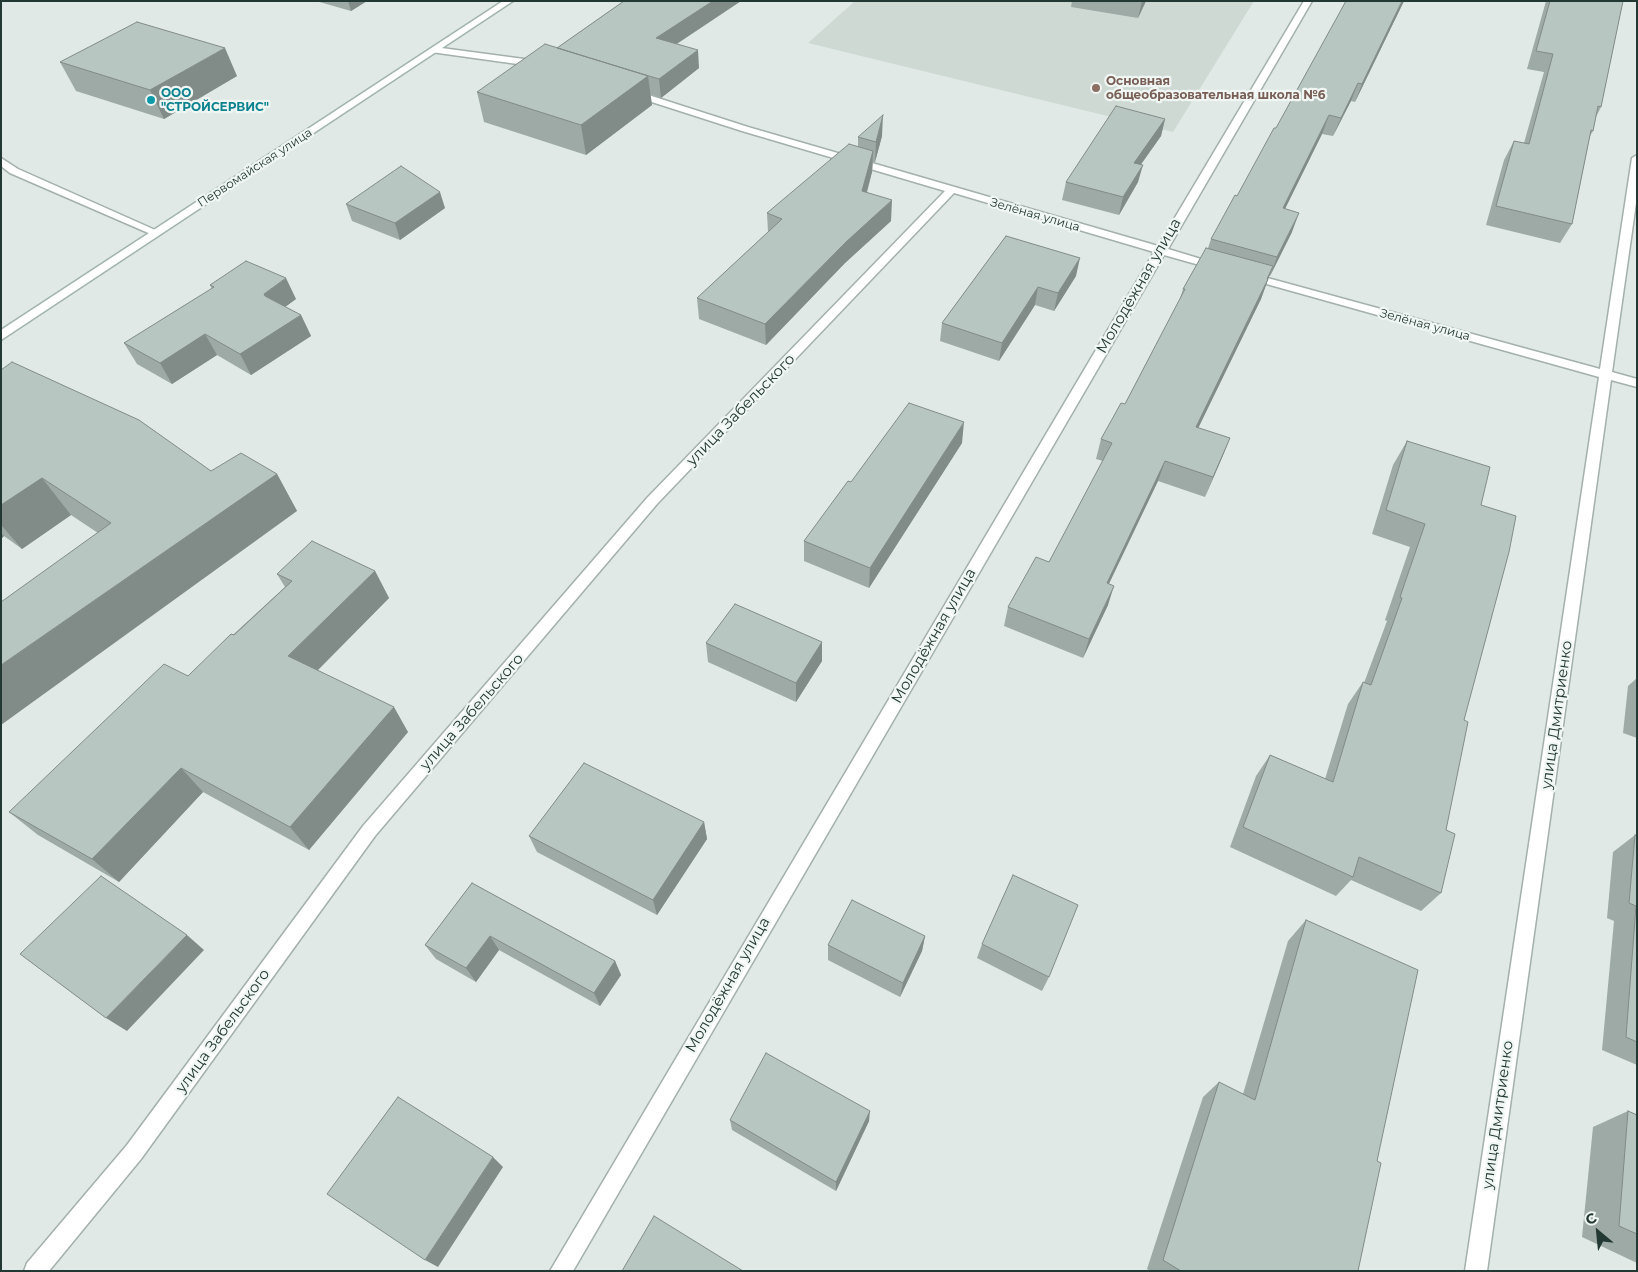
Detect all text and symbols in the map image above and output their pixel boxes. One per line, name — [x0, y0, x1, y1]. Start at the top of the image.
place label: Основная общеобразовательная школа №6 — [1106, 74, 1325, 102]
marker: Основная общеобразовательная школа №6 — [1090, 82, 1102, 94]
place label: ООО "СТРОЙСЕРВИС" — [161, 86, 269, 114]
marker: ООО "СТРОЙСЕРВИС" — [145, 94, 157, 106]
street label: Первомайская улица — [195, 126, 315, 210]
street label: Зелёная улица — [988, 195, 1082, 235]
street label: Молодёжная улица — [1093, 215, 1185, 357]
street label: Зелёная улица — [1378, 306, 1472, 344]
street label: улица Забельского — [683, 350, 799, 470]
street label: Молодёжная улица — [888, 565, 980, 707]
street label: улица Дмитриенко — [1538, 640, 1576, 790]
street label: улица Забельского — [417, 650, 527, 774]
street label: Молодёжная улица — [682, 914, 774, 1056]
street label: улица Забельского — [172, 966, 274, 1096]
street label: улица Дмитриенко — [1479, 1040, 1517, 1190]
north arrow — [1573, 1207, 1623, 1257]
text: С — [1582, 1208, 1600, 1229]

